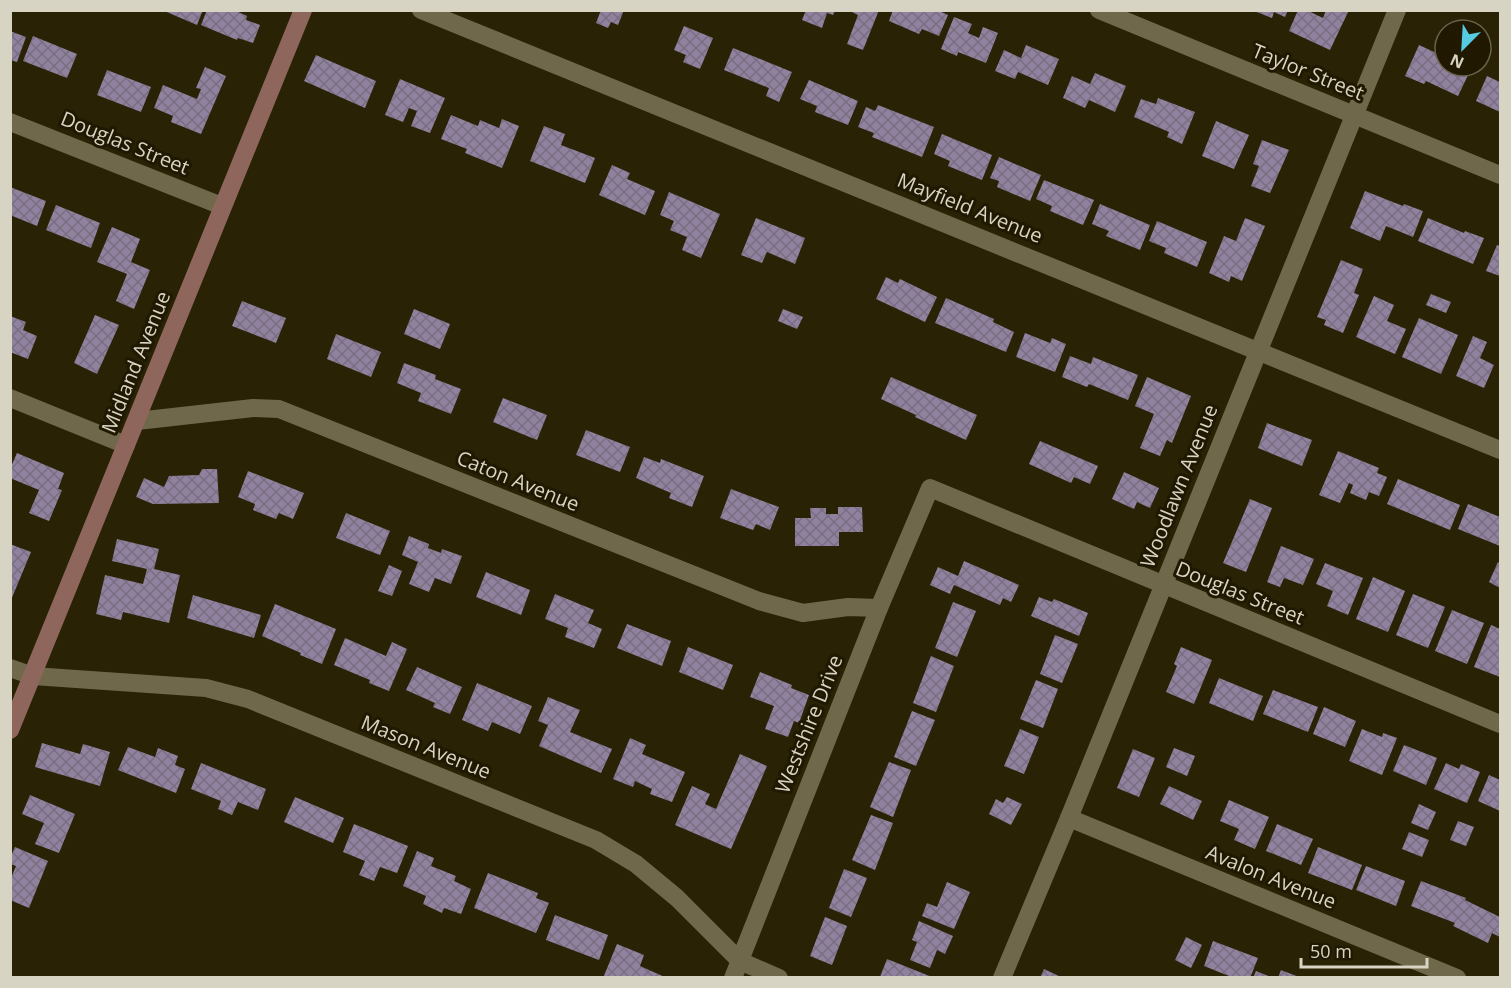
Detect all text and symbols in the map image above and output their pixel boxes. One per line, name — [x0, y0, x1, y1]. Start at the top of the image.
north arrow — [1433, 18, 1493, 78]
street label: Taylor Street — [1248, 37, 1368, 106]
text: N — [1446, 49, 1467, 74]
street label: Douglas Street — [57, 104, 193, 181]
street label: Mayfield Avenue — [894, 166, 1047, 249]
street label: Midland Avenue — [95, 287, 176, 437]
street label: Woodlawn Avenue — [1134, 400, 1224, 571]
street label: Caton Avenue — [453, 444, 583, 517]
street label: Douglas Street — [1172, 554, 1308, 631]
street label: Westshire Drive — [769, 651, 849, 797]
street label: Mason Avenue — [357, 708, 495, 785]
street label: Avalon Avenue — [1202, 838, 1340, 915]
scale bar — [1301, 931, 1427, 969]
text: 50 m — [1310, 939, 1352, 963]

